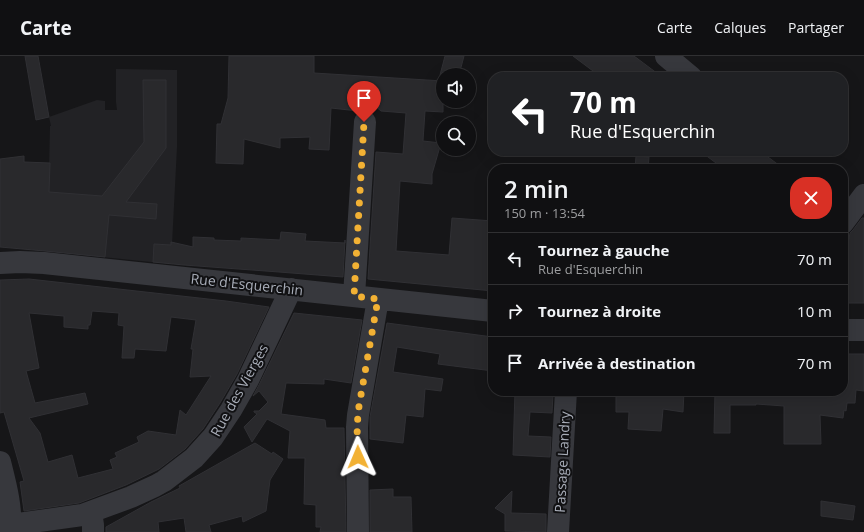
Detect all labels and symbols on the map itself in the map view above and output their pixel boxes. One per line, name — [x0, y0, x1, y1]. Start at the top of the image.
pin — [347, 81, 381, 122]
street label: Rue d'Esquerchin — [190, 269, 304, 299]
street label: Rue des Vierges — [206, 340, 272, 440]
street label: Passage Landry — [550, 410, 574, 513]
position arrow — [337, 436, 379, 478]

